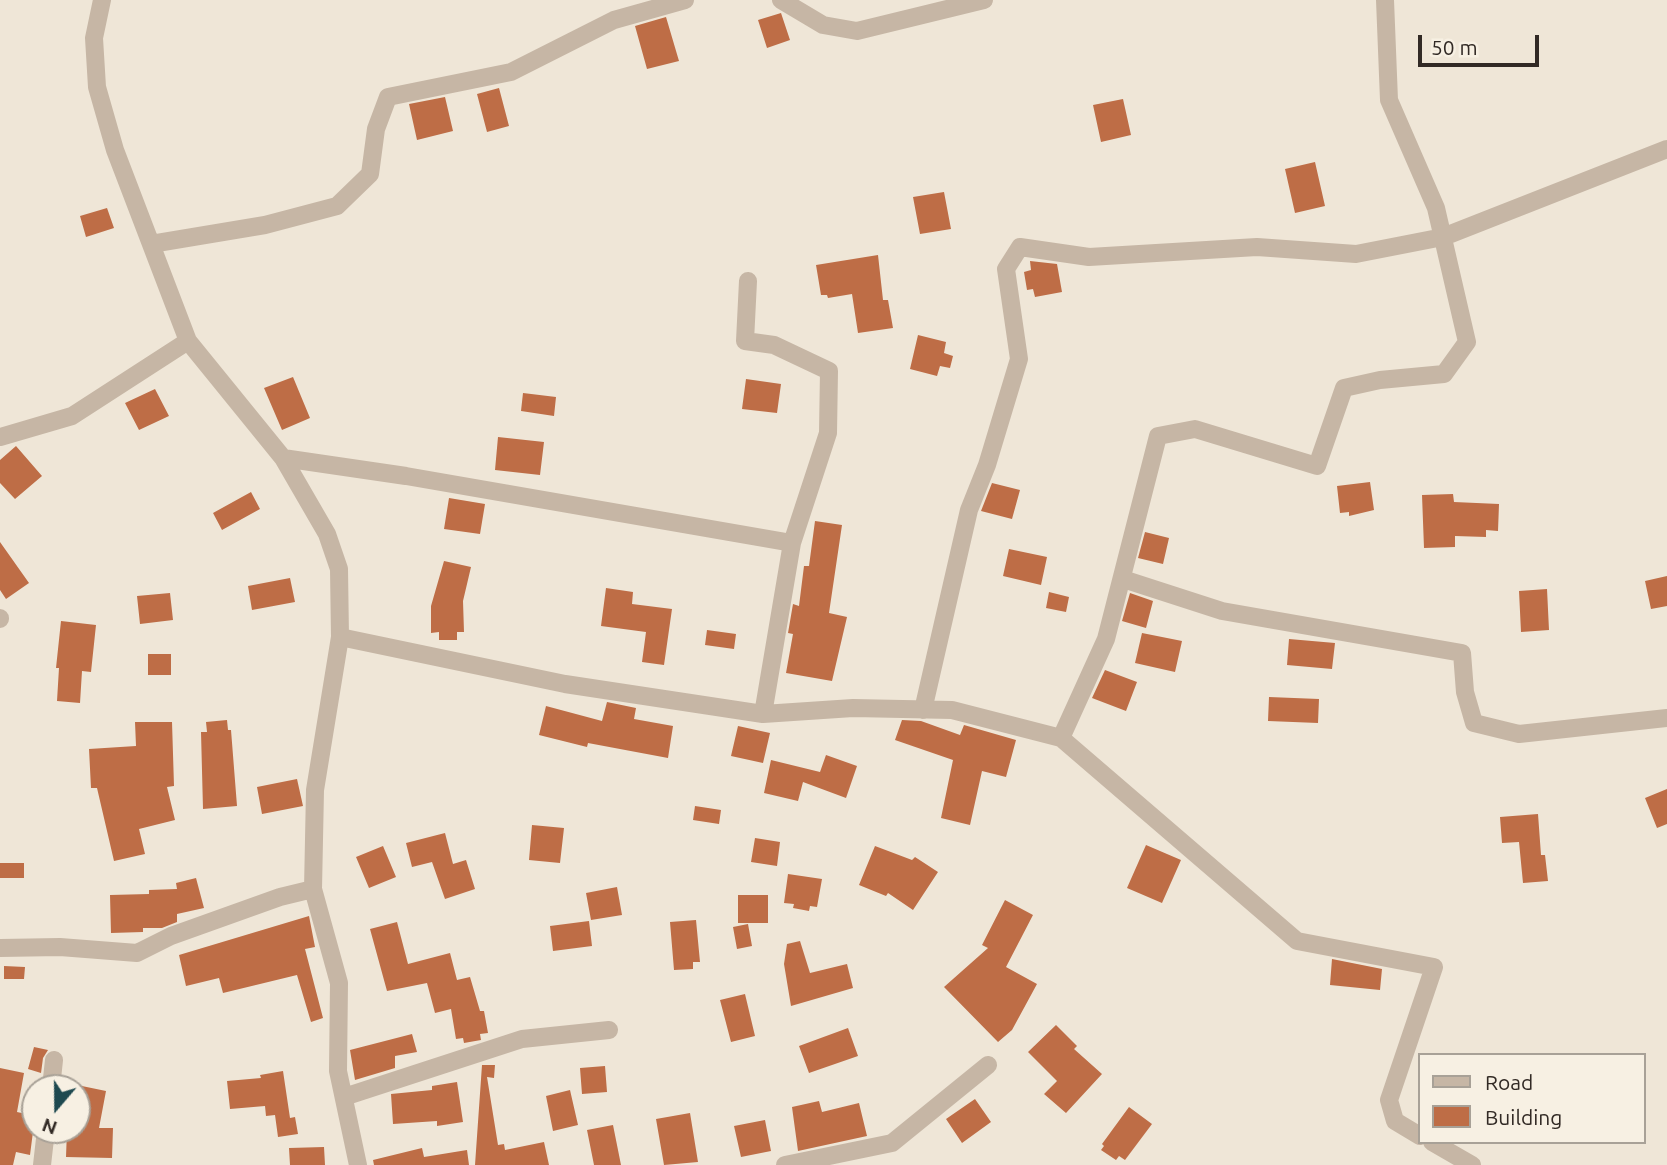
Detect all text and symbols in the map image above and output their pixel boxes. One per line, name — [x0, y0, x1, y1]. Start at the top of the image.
scale bar — [1422, 21, 1543, 65]
text: 50 m — [1431, 35, 1478, 59]
legend — [1418, 1053, 1646, 1144]
text: Road — [1485, 1070, 1533, 1094]
north arrow — [21, 1074, 91, 1144]
text: Building — [1485, 1105, 1562, 1129]
text: N — [39, 1114, 60, 1140]

